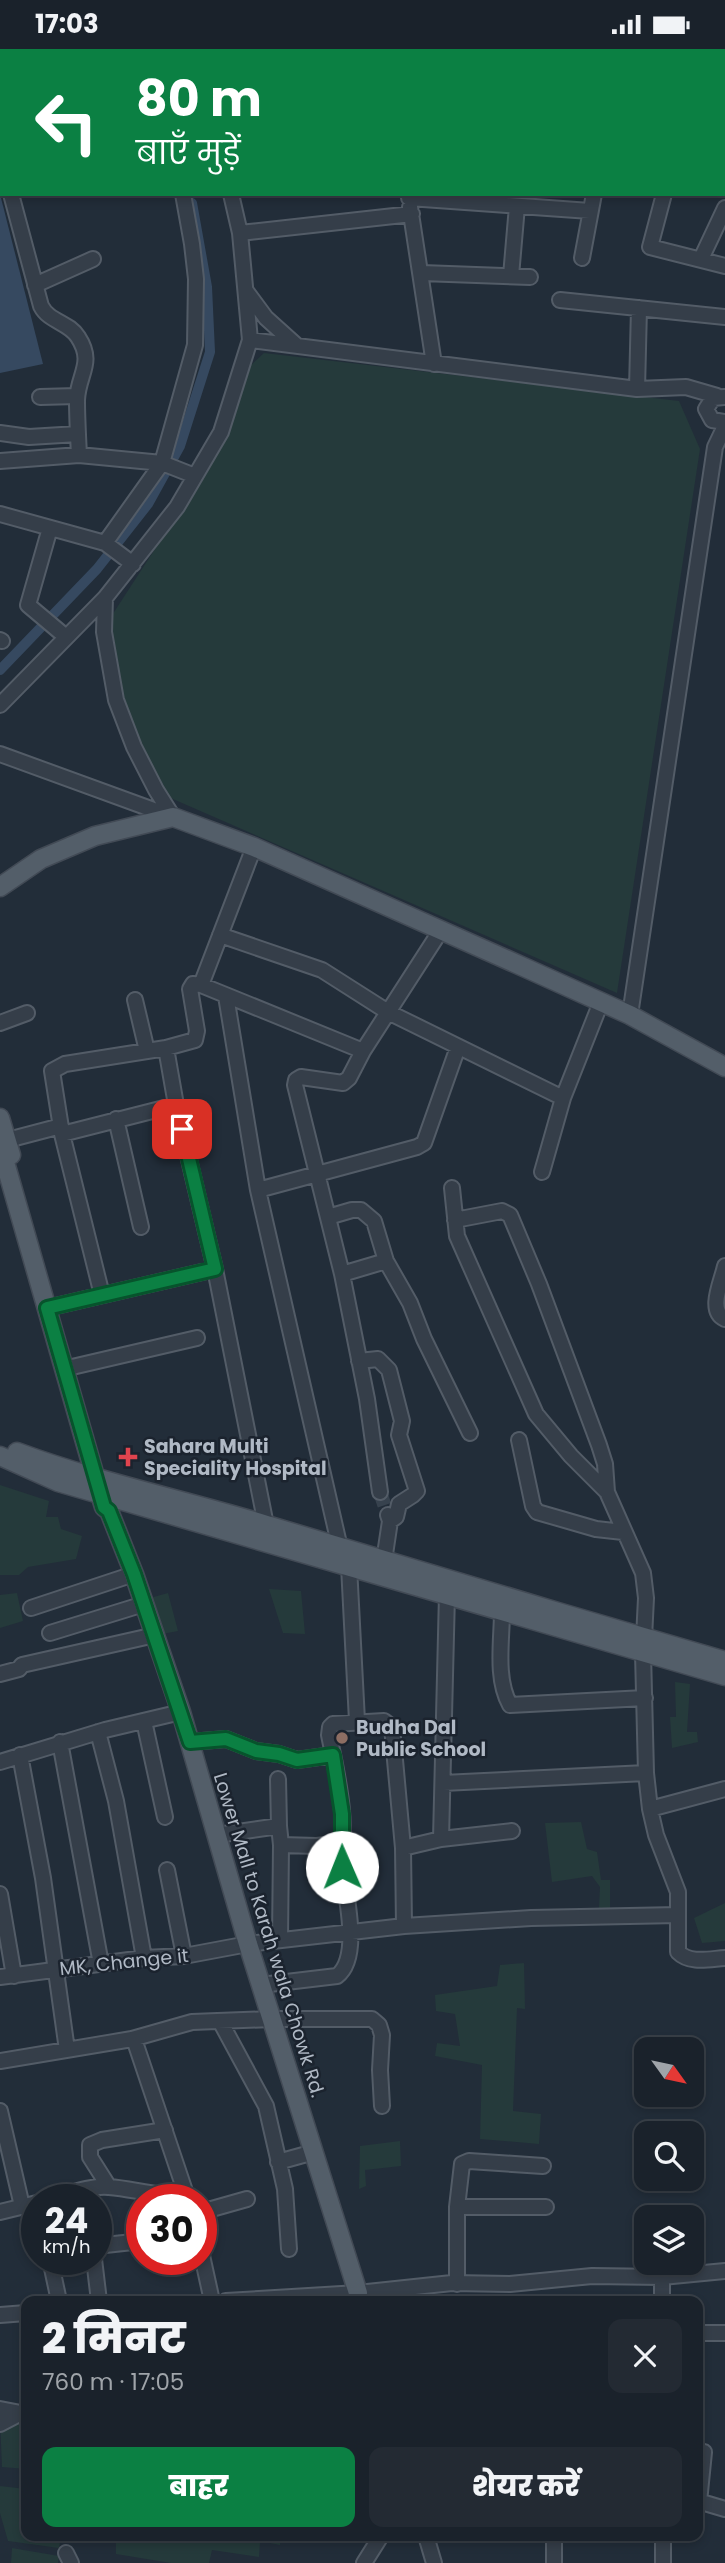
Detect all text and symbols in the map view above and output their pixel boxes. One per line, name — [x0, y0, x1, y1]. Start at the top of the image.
text: 17:03 — [35, 6, 99, 42]
text: 80 m — [136, 65, 262, 133]
icon: left — [21, 77, 112, 168]
text: बाएँ मुड़ें — [136, 130, 240, 175]
pin — [152, 1099, 212, 1159]
icon: arrive — [163, 1110, 201, 1148]
place label: Sahara Multi Speciality Hospital — [144, 1433, 327, 1482]
marker: Sahara Multi Speciality Hospital — [118, 1447, 138, 1467]
place label: Budha Dal Public School — [356, 1714, 486, 1763]
marker: Budha Dal Public School — [334, 1730, 350, 1746]
street label: Lower Mall to Karah wala Chowk Rd. — [207, 1769, 331, 2101]
position arrow — [305, 1830, 379, 1904]
street label: MK, Change it — [58, 1942, 190, 1982]
north arrow — [634, 2037, 704, 2107]
map controls — [634, 2037, 704, 2275]
button: search — [634, 2121, 704, 2191]
speed limit sign: 30 — [126, 2184, 217, 2275]
text: 24 — [45, 2196, 88, 2245]
button: layers — [634, 2205, 704, 2275]
text: km/h — [43, 2234, 90, 2259]
text: 2 मिनट — [42, 2309, 186, 2368]
button: close — [608, 2319, 682, 2393]
text: 760 m · 17:05 — [42, 2366, 184, 2398]
button: बाहर — [42, 2447, 355, 2527]
button: शेयर करें — [369, 2447, 682, 2527]

